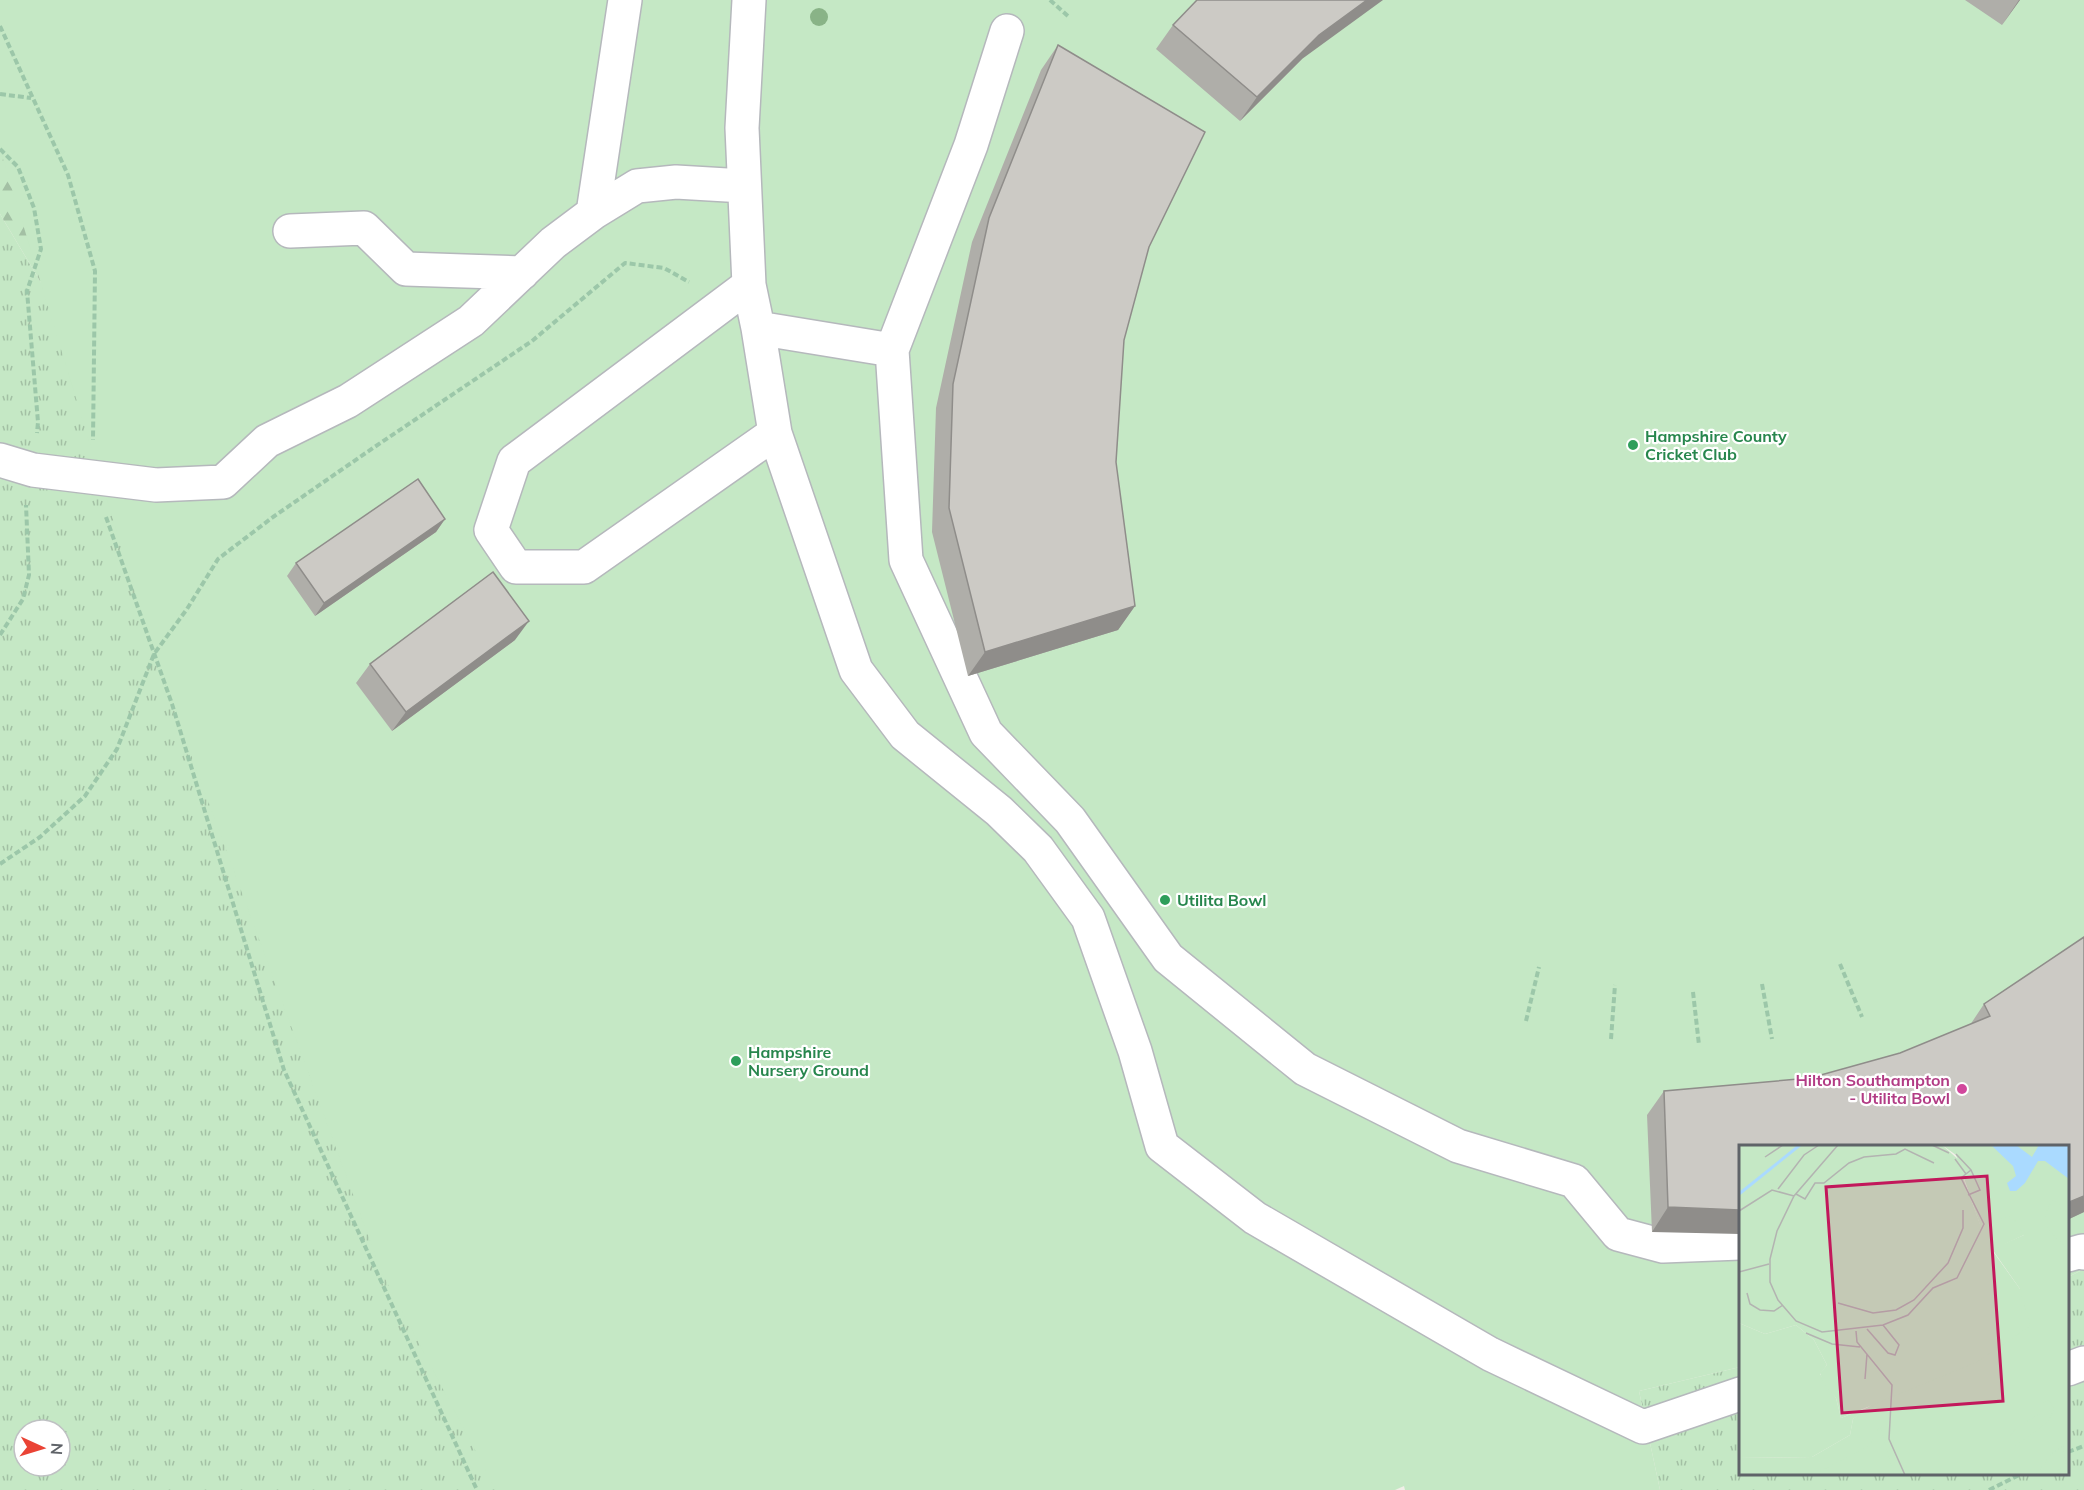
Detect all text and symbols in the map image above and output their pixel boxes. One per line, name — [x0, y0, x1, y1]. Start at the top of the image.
place label: Hampshire County Cricket Club — [1645, 426, 1787, 464]
marker: Hampshire County Cricket Club — [1626, 438, 1640, 452]
place label: Utilita Bowl — [1177, 890, 1266, 910]
marker: Utilita Bowl — [1158, 893, 1172, 907]
place label: Hampshire Nursery Ground — [748, 1042, 869, 1080]
marker: Hampshire Nursery Ground — [729, 1054, 743, 1068]
place label: Hilton Southampton - Utilita Bowl — [1795, 1070, 1950, 1108]
marker: Hilton Southampton - Utilita Bowl — [1955, 1082, 1969, 1096]
inset map — [1739, 1145, 2069, 1475]
north arrow — [12, 1418, 72, 1478]
text: N — [47, 1442, 67, 1456]

